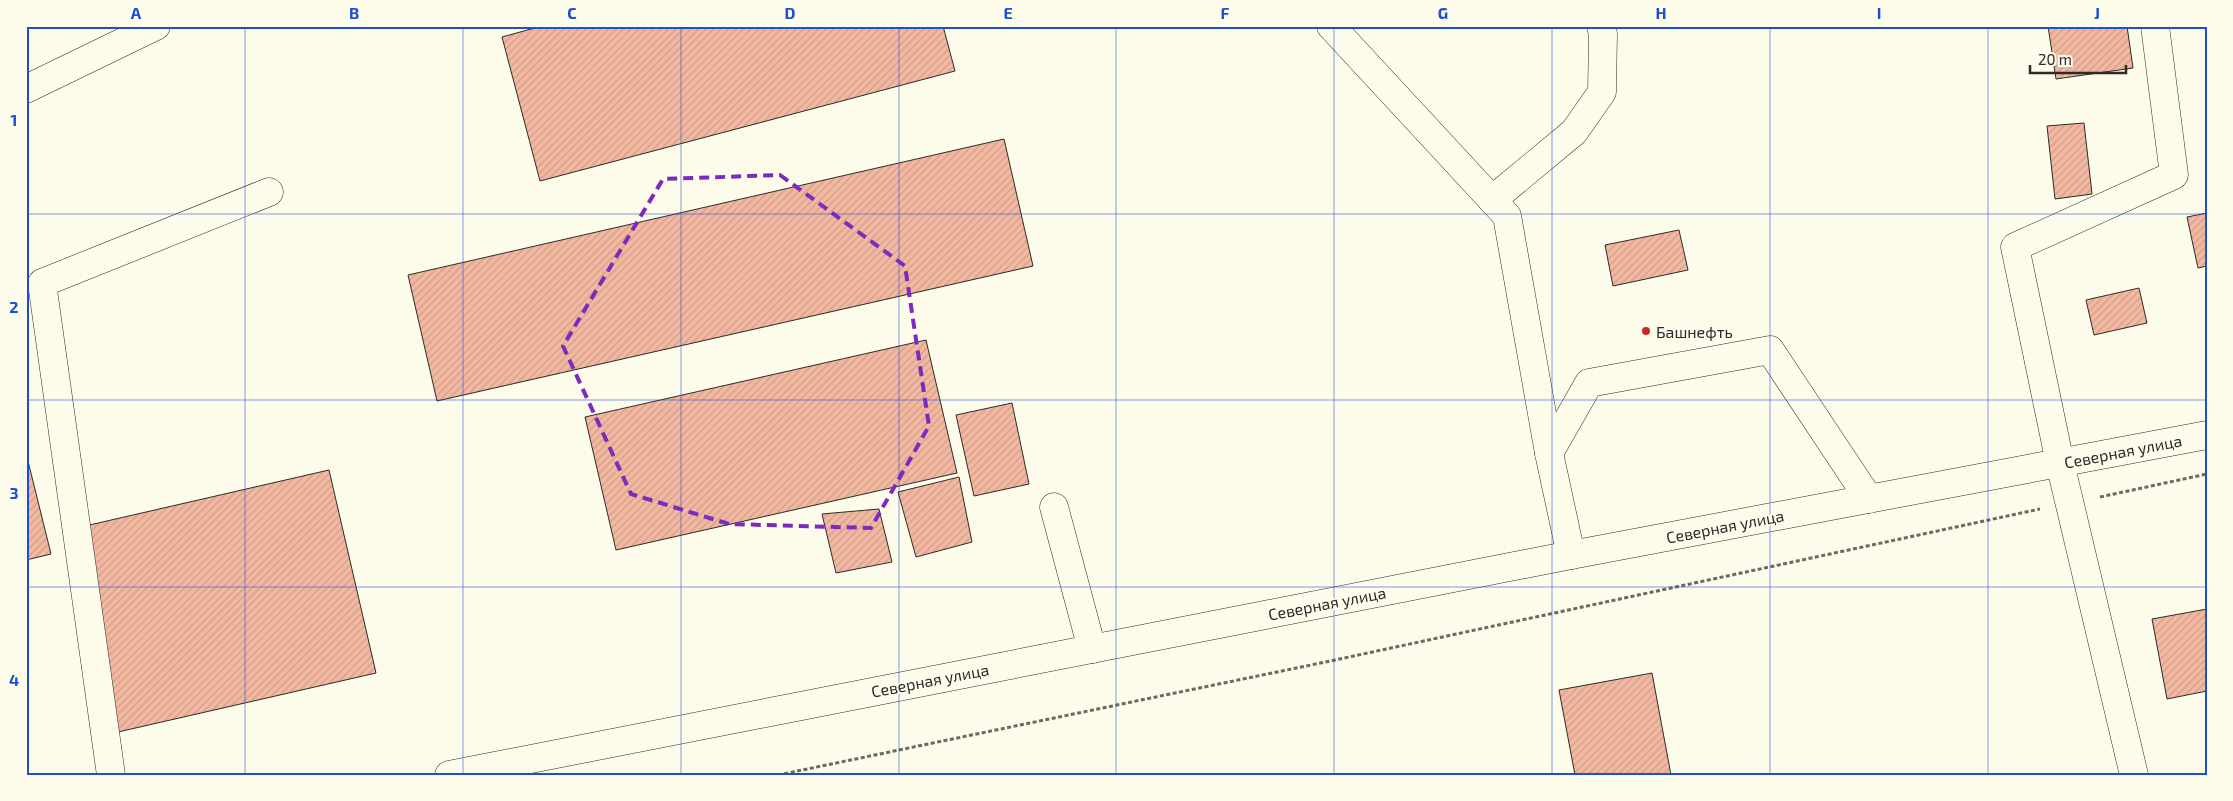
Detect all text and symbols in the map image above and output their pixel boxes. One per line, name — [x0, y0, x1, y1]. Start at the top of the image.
text: A — [131, 3, 142, 22]
text: B — [349, 3, 359, 22]
text: C — [567, 3, 577, 22]
text: D — [785, 3, 796, 22]
text: E — [1003, 3, 1013, 22]
text: F — [1221, 3, 1230, 22]
text: G — [1438, 3, 1448, 22]
text: H — [1655, 3, 1667, 22]
text: I — [1877, 3, 1881, 22]
text: J — [2094, 3, 2100, 22]
scale bar — [2030, 42, 2127, 74]
text: 20 m — [2038, 50, 2072, 68]
text: 1 — [11, 110, 17, 129]
text: 2 — [9, 297, 19, 316]
place label: Башнефть — [1656, 322, 1733, 341]
marker: Башнефть — [1640, 325, 1652, 337]
street label: Северная улица — [2063, 430, 2184, 473]
text: 3 — [9, 483, 19, 502]
street label: Северная улица — [1665, 505, 1786, 548]
street label: Северная улица — [1267, 582, 1388, 625]
street label: Северная улица — [870, 659, 991, 702]
text: 4 — [9, 670, 19, 689]

